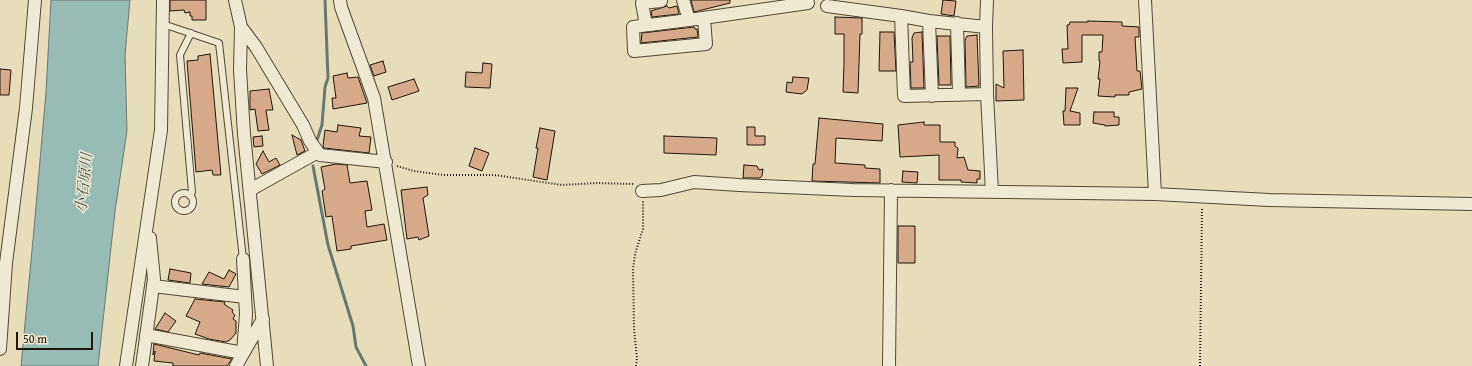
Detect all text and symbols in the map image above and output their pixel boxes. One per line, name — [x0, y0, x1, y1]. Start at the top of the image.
water label: 小石原川 — [73, 152, 97, 214]
scale bar — [18, 324, 95, 350]
text: 50 m — [23, 330, 47, 347]

